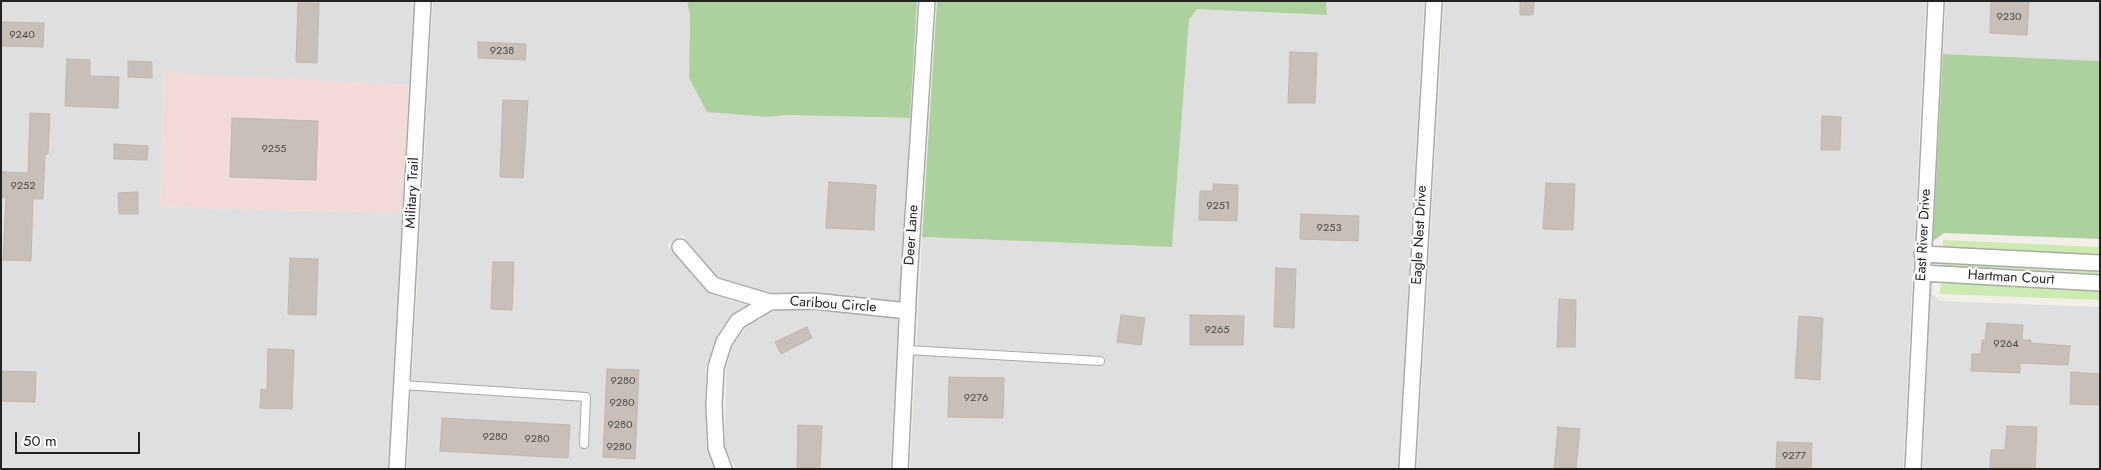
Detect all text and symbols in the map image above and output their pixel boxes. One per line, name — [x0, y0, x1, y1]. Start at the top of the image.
house number: 9230 — [1996, 10, 2022, 24]
house number: 9240 — [9, 28, 35, 42]
house number: 9238 — [490, 44, 514, 58]
house number: 9255 — [261, 142, 287, 156]
street label: Military Trail — [403, 157, 423, 229]
house number: 9252 — [10, 179, 36, 193]
street label: Eagle Nest Drive — [1409, 185, 1431, 285]
street label: East River Drive — [1913, 188, 1935, 282]
house number: 9251 — [1206, 199, 1230, 213]
street label: Deer Lane — [902, 204, 922, 266]
house number: 9253 — [1317, 221, 1341, 235]
street label: Hartman Court — [1967, 267, 2055, 289]
street label: Caribou Circle — [789, 294, 877, 316]
house number: 9265 — [1204, 323, 1230, 337]
house number: 9264 — [1993, 337, 2019, 351]
house number: 9280 — [610, 374, 636, 388]
house number: 9276 — [964, 391, 988, 405]
house number: 9280 — [609, 396, 635, 410]
house number: 9280 — [607, 418, 633, 432]
scale bar — [18, 422, 142, 454]
text: 50 m — [23, 430, 57, 452]
house number: 9280 — [482, 430, 508, 444]
house number: 9280 — [524, 432, 550, 446]
house number: 9280 — [606, 440, 632, 454]
house number: 9277 — [1782, 449, 1806, 463]

